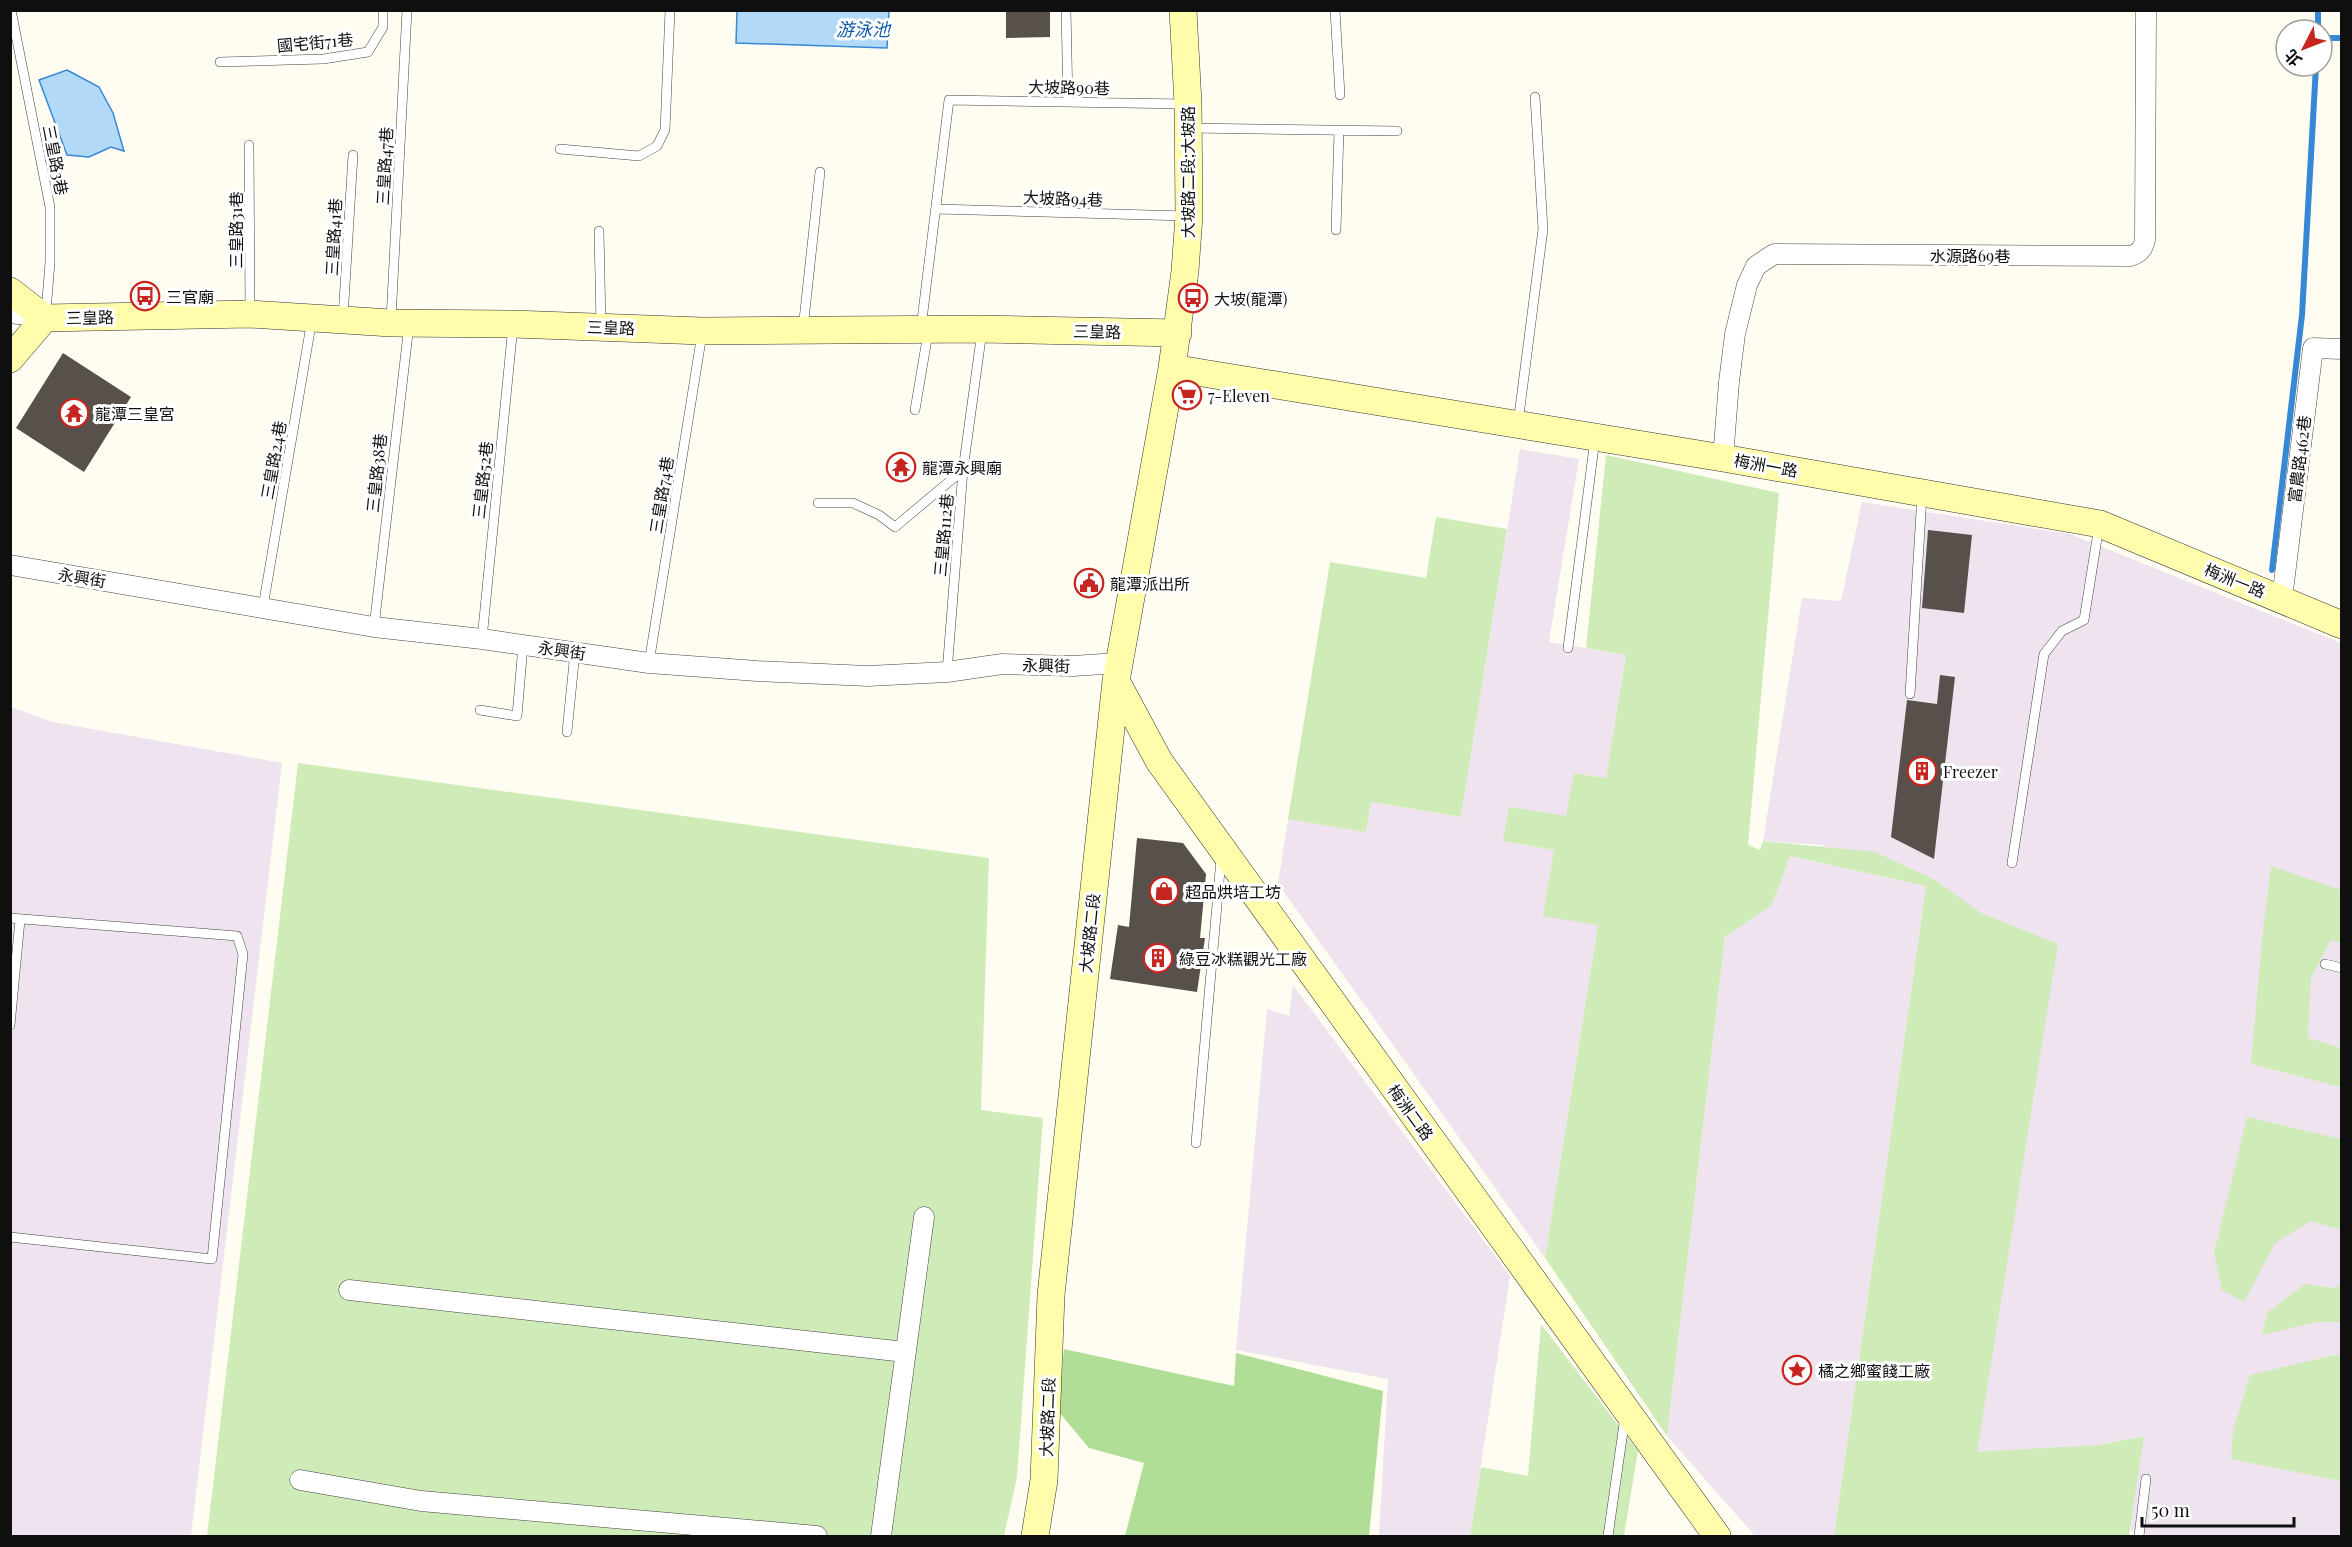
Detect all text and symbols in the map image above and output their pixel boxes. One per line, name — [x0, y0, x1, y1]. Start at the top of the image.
water label: 游泳池 — [836, 17, 892, 41]
north arrow — [2274, 18, 2334, 78]
street label: 國宅街71巷 — [276, 28, 354, 56]
text: 北 — [2279, 45, 2306, 71]
street label: 大坡路90巷 — [1028, 76, 1110, 98]
street label: 大坡路二段;大坡路 — [1177, 106, 1198, 238]
street label: 三皇路3巷 — [39, 123, 73, 197]
street label: 三皇路47巷 — [371, 126, 397, 206]
street label: 大坡路94巷 — [1023, 186, 1103, 210]
street label: 三皇路31巷 — [225, 191, 246, 269]
street label: 三皇路41巷 — [320, 198, 346, 276]
street label: 水源路69巷 — [1930, 245, 2010, 266]
bus stop icon: 三官廟 — [129, 280, 161, 312]
bus stop icon: 大坡(龍潭) — [1177, 282, 1209, 314]
place label: 三官廟 — [166, 286, 214, 307]
place label: 大坡(龍潭) — [1214, 288, 1287, 309]
street label: 三皇路 — [66, 306, 114, 328]
street label: 三皇路 — [587, 316, 635, 338]
street label: 三皇路 — [1073, 320, 1121, 342]
supermarket icon: 7-Eleven — [1171, 379, 1203, 411]
place label: 7-Eleven — [1208, 385, 1270, 406]
temple icon: 龍潭三皇宮 — [58, 397, 90, 429]
place label: 龍潭三皇宮 — [95, 403, 175, 424]
street label: 富農路462巷 — [2283, 414, 2315, 504]
street label: 三皇路24巷 — [256, 419, 290, 501]
street label: 三皇路38巷 — [361, 432, 391, 514]
street label: 三皇路52巷 — [467, 440, 497, 520]
street label: 梅洲一路 — [1733, 449, 1799, 481]
temple icon: 龍潭永興廟 — [885, 451, 917, 483]
street label: 三皇路74巷 — [645, 455, 677, 535]
place label: 龍潭永興廟 — [922, 457, 1002, 478]
street label: 三皇路112巷 — [929, 492, 957, 578]
street label: 梅洲一路 — [2201, 558, 2269, 602]
street label: 永興街 — [57, 563, 107, 591]
public building icon: 龍潭派出所 — [1073, 567, 1105, 599]
place label: 龍潭派出所 — [1110, 573, 1190, 594]
street label: 永興街 — [537, 636, 587, 664]
street label: 永興街 — [1022, 654, 1070, 676]
building icon: Freezer — [1906, 755, 1938, 787]
place label: Freezer — [1943, 761, 1998, 782]
shop icon: 超品烘培工坊 — [1148, 875, 1180, 907]
place label: 超品烘培工坊 — [1185, 881, 1281, 902]
street label: 大坡路二段 — [1074, 892, 1104, 974]
building icon: 綠豆冰糕觀光工廠 — [1142, 942, 1174, 974]
place label: 綠豆冰糕觀光工廠 — [1179, 948, 1307, 969]
street label: 梅洲二路 — [1384, 1080, 1438, 1144]
place icon: 橘之鄉蜜餞工廠 — [1781, 1354, 1813, 1386]
place label: 橘之鄉蜜餞工廠 — [1818, 1360, 1930, 1381]
street label: 大坡路二段 — [1035, 1377, 1059, 1457]
scale bar — [2142, 1490, 2294, 1528]
text: 50 m — [2151, 1498, 2190, 1522]

